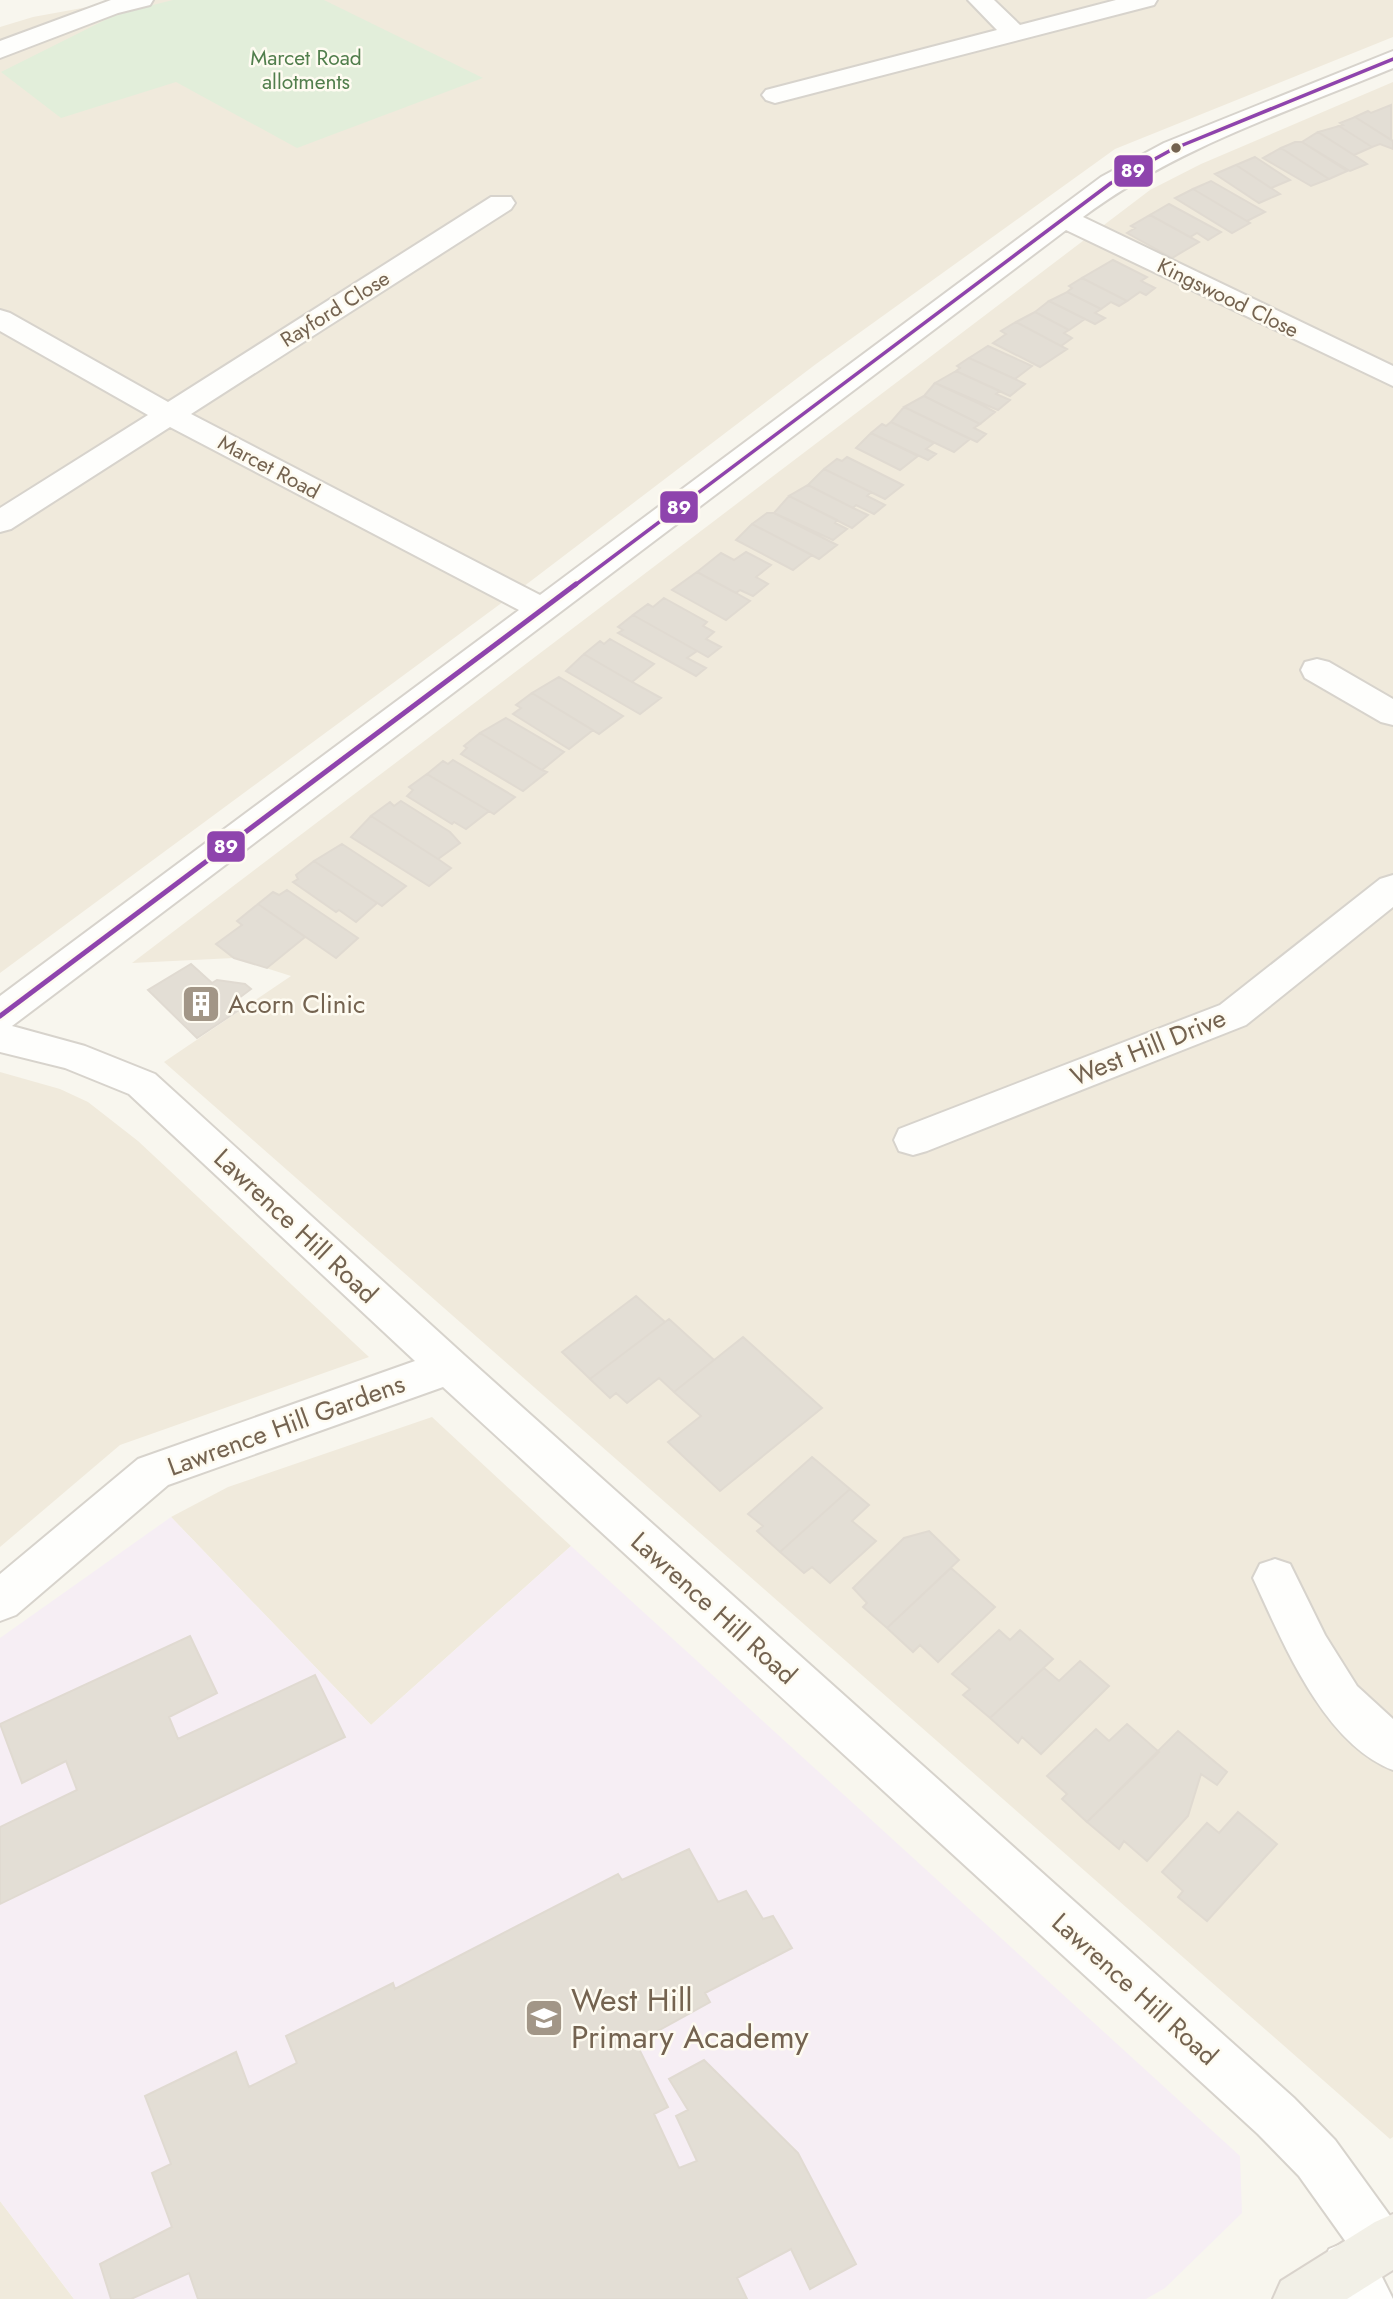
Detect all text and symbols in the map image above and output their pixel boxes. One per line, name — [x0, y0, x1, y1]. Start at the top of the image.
park label: Marcet Road allotments — [250, 43, 362, 97]
unlabelled marker — [1169, 141, 1183, 155]
line badge: 89 — [1113, 154, 1154, 188]
text: 89 — [1121, 157, 1145, 184]
street label: Kingswood Close — [1152, 251, 1304, 345]
street label: Rayford Close — [275, 263, 396, 355]
street label: Marcet Road — [213, 428, 325, 506]
line badge: 89 — [659, 490, 699, 524]
text: 89 — [667, 494, 691, 521]
line badge: 89 — [206, 830, 246, 863]
text: 89 — [214, 833, 238, 860]
building icon: Acorn Clinic — [180, 983, 222, 1025]
place label: Acorn Clinic — [228, 985, 366, 1023]
street label: West Hill Drive — [1065, 999, 1231, 1095]
street label: Lawrence Hill Road — [205, 1140, 387, 1312]
street label: Lawrence Hill Gardens — [162, 1364, 410, 1486]
street label: Lawrence Hill Road — [622, 1523, 806, 1693]
street label: Lawrence Hill Road — [1043, 1904, 1227, 2074]
place label: West Hill Primary Academy — [571, 1977, 809, 2060]
school or university icon: West Hill Primary Academy — [523, 1997, 565, 2039]

